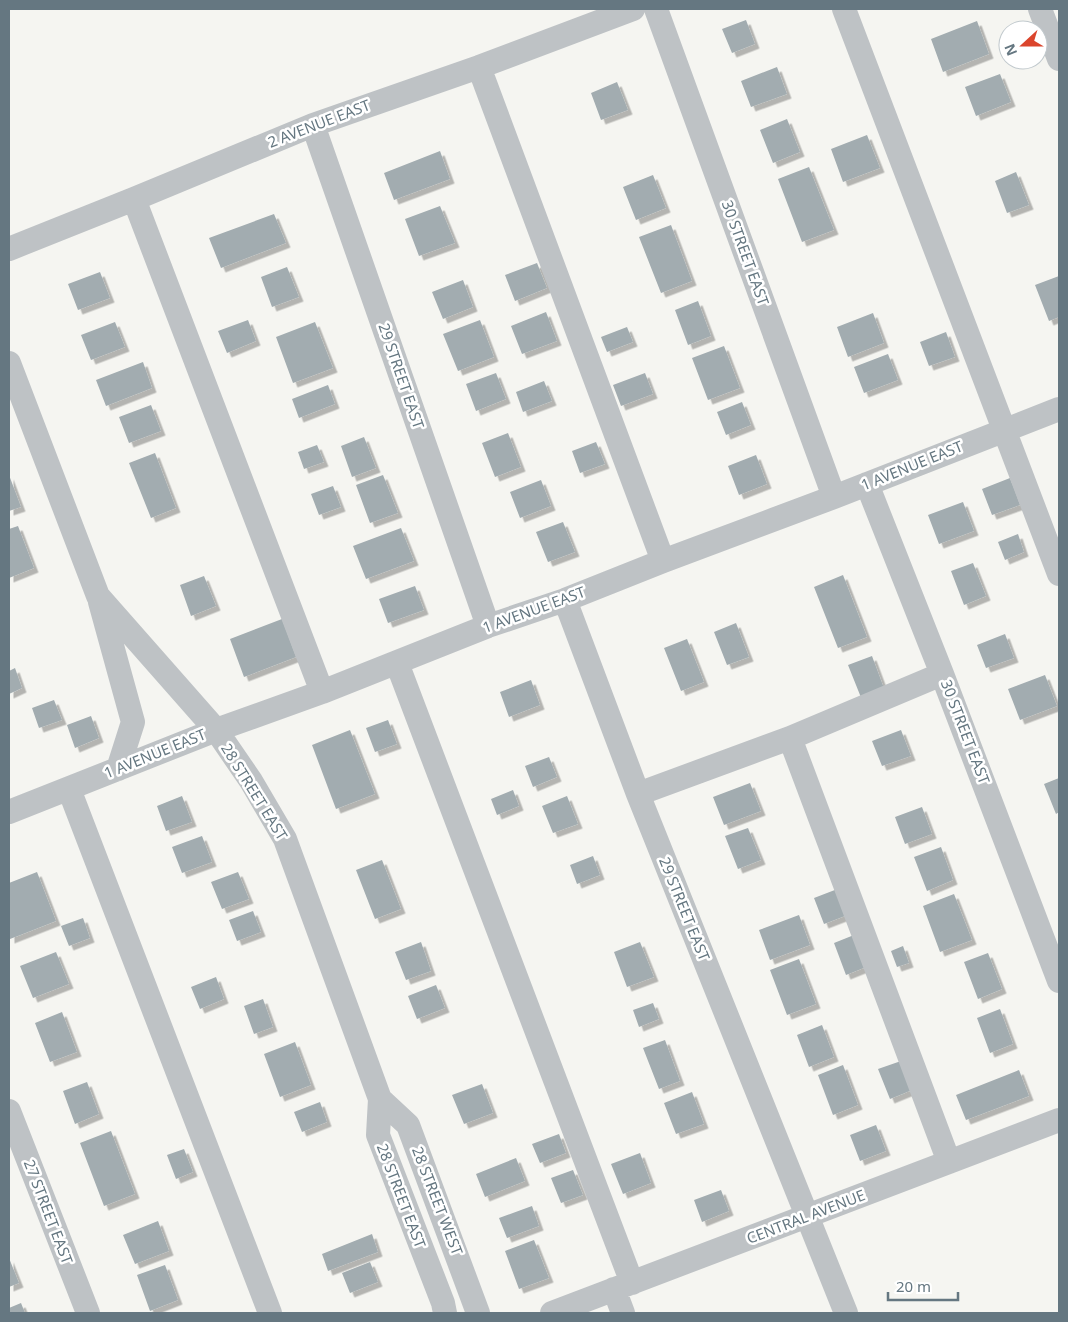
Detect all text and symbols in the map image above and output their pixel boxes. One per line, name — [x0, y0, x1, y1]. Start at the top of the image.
north arrow — [998, 20, 1048, 70]
text: N — [999, 41, 1021, 59]
street label: 2 AVENUE EAST — [265, 94, 373, 152]
street label: 30 STREET EAST — [718, 197, 774, 309]
street label: 29 STREET EAST — [375, 320, 430, 432]
street label: 1 AVENUE EAST — [858, 435, 966, 495]
street label: 1 AVENUE EAST — [480, 581, 588, 637]
street label: 30 STREET EAST — [937, 677, 995, 787]
street label: 1 AVENUE EAST — [101, 723, 209, 783]
street label: 28 STREET EAST — [217, 739, 293, 844]
street label: 29 STREET EAST — [655, 854, 715, 964]
street label: 28 STREET EAST — [373, 1141, 431, 1251]
street label: 28 STREET WEST — [408, 1143, 468, 1258]
street label: 27 STREET EAST — [20, 1157, 78, 1267]
street label: CENTRAL AVENUE — [744, 1184, 868, 1248]
scale bar — [888, 1270, 958, 1302]
text: 20 m — [896, 1276, 931, 1296]

